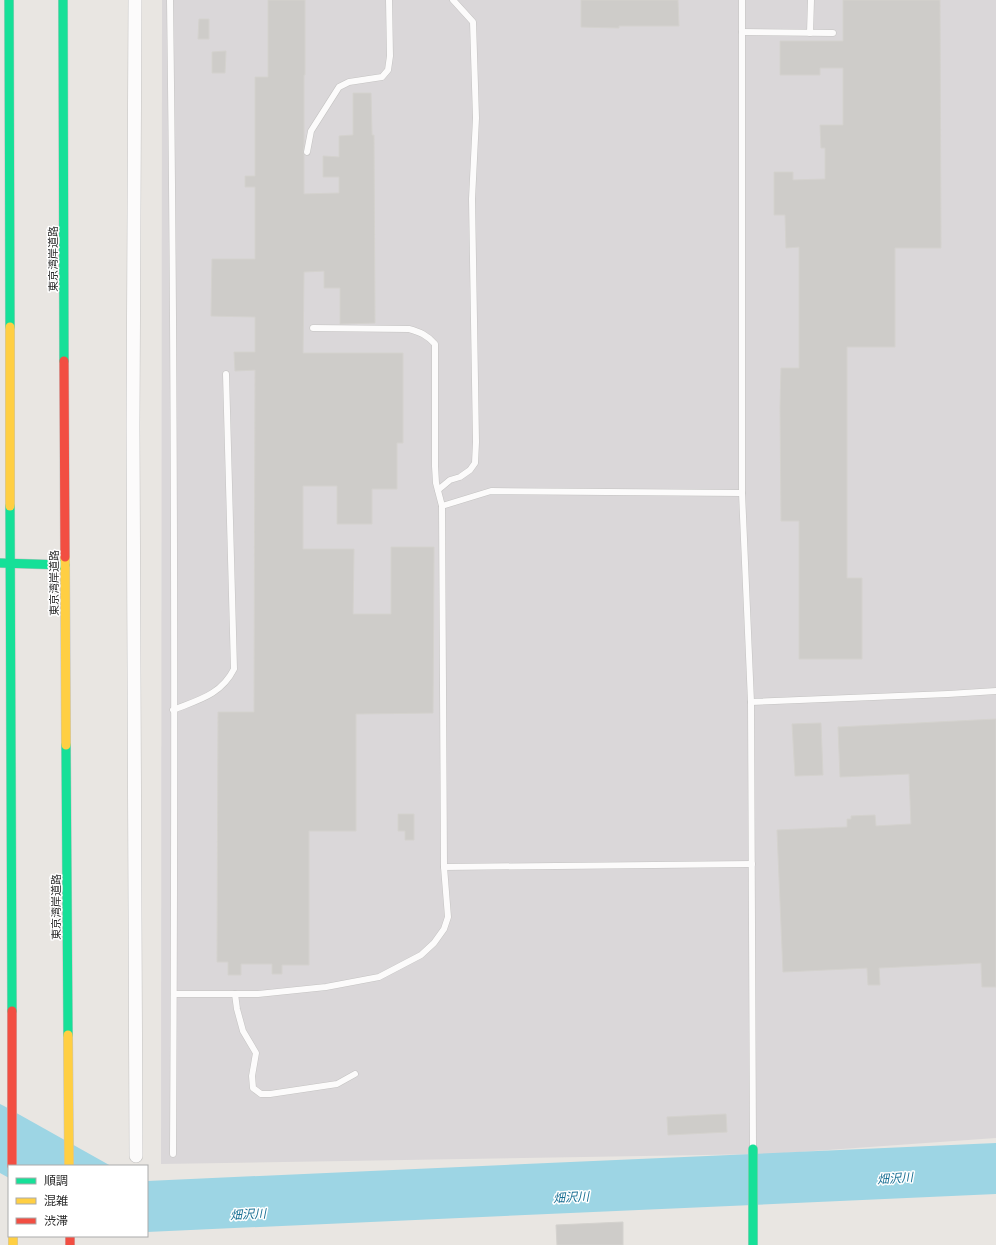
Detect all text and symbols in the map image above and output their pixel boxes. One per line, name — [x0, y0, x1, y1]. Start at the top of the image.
street label: 東京湾岸道路 — [46, 226, 59, 292]
street label: 東京湾岸道路 — [47, 550, 60, 616]
street label: 東京湾岸道路 — [49, 874, 62, 940]
legend — [8, 1165, 148, 1237]
water label: 畑沢川 — [877, 1169, 915, 1187]
text: 順調 — [44, 1173, 68, 1188]
water label: 畑沢川 — [553, 1188, 591, 1205]
text: 混雑 — [44, 1193, 68, 1208]
water label: 畑沢川 — [230, 1205, 268, 1222]
text: 渋滞 — [44, 1213, 68, 1228]

